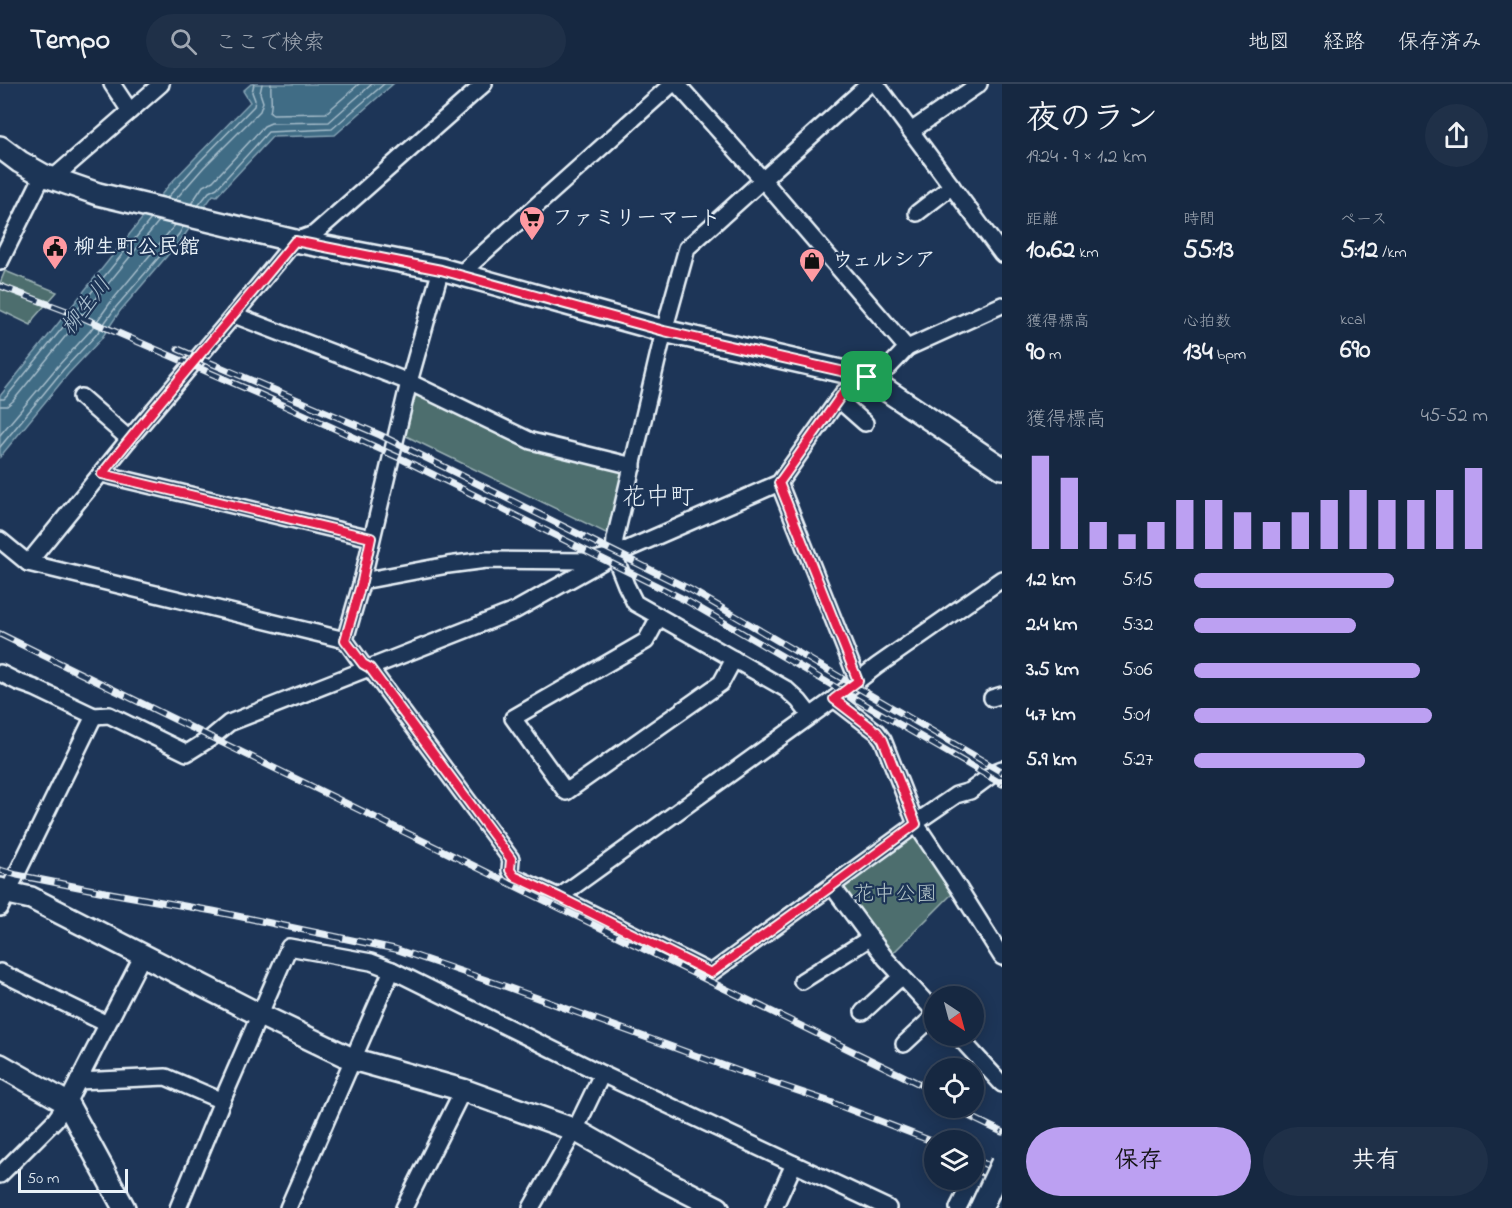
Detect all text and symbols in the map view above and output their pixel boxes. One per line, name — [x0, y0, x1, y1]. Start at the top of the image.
search box — [146, 14, 566, 68]
text: Tempo — [30, 21, 110, 62]
icon: search — [167, 25, 200, 58]
text: ここで検索 — [215, 28, 325, 60]
text: 地図 — [1248, 28, 1290, 58]
text: 経路 — [1323, 28, 1365, 58]
text: 保存済み — [1398, 28, 1482, 58]
text: 夜のラン — [1026, 96, 1158, 144]
button: share — [1425, 104, 1488, 167]
text: 19:24 · 9 × 1.2 km — [1026, 143, 1147, 172]
supermarket icon: ファミリーマート — [517, 204, 547, 242]
place label: ファミリーマート — [552, 204, 721, 234]
text: 距離 — [1026, 208, 1058, 232]
text: 時間 — [1183, 208, 1215, 232]
text: ペース — [1340, 208, 1387, 232]
text: 10.62 — [1026, 232, 1075, 270]
text: 55:13 — [1183, 232, 1234, 270]
text: 5:12 — [1340, 232, 1378, 270]
public building icon: 柳生町公民館 — [40, 233, 70, 271]
place label: 柳生町公民館 — [74, 233, 200, 263]
text: km — [1075, 241, 1099, 265]
text: /km — [1378, 241, 1407, 265]
shop icon: ウェルシア — [797, 246, 827, 284]
place label: ウェルシア — [832, 246, 936, 276]
water label: 柳生川 — [54, 271, 120, 343]
text: kcal — [1340, 308, 1365, 332]
text: 獲得標高 — [1026, 310, 1090, 334]
text: 心拍数 — [1183, 310, 1231, 334]
text: 690 — [1340, 332, 1371, 370]
text: 90 — [1026, 334, 1045, 372]
text: 134 — [1183, 334, 1213, 372]
text: m — [1045, 343, 1061, 367]
text: bpm — [1213, 343, 1246, 367]
pin — [841, 351, 892, 402]
icon: arrive — [850, 360, 883, 393]
text: 45–52 m — [1421, 402, 1488, 431]
text: 獲得標高 — [1026, 406, 1106, 435]
district label: 花中町 — [622, 481, 694, 516]
text: 1.2 km — [1026, 566, 1076, 595]
text: 5:15 — [1122, 566, 1153, 595]
text: 2.4 km — [1026, 611, 1078, 640]
text: 5:32 — [1122, 611, 1153, 640]
text: 3.5 km — [1026, 656, 1079, 685]
text: 5:06 — [1122, 656, 1153, 685]
text: 4.7 km — [1026, 701, 1076, 730]
text: 5:01 — [1122, 701, 1150, 730]
text: 5.9 km — [1026, 746, 1077, 775]
text: 5:27 — [1122, 746, 1153, 775]
park label: 花中公園 — [853, 880, 937, 910]
north arrow — [924, 986, 984, 1046]
map controls — [924, 986, 984, 1190]
button: locate — [924, 1058, 984, 1118]
button: 保存 — [1026, 1127, 1251, 1196]
button: 共有 — [1263, 1127, 1488, 1196]
button: layers — [924, 1130, 984, 1190]
scale bar — [18, 1166, 128, 1194]
text: 50 m — [27, 1167, 59, 1191]

